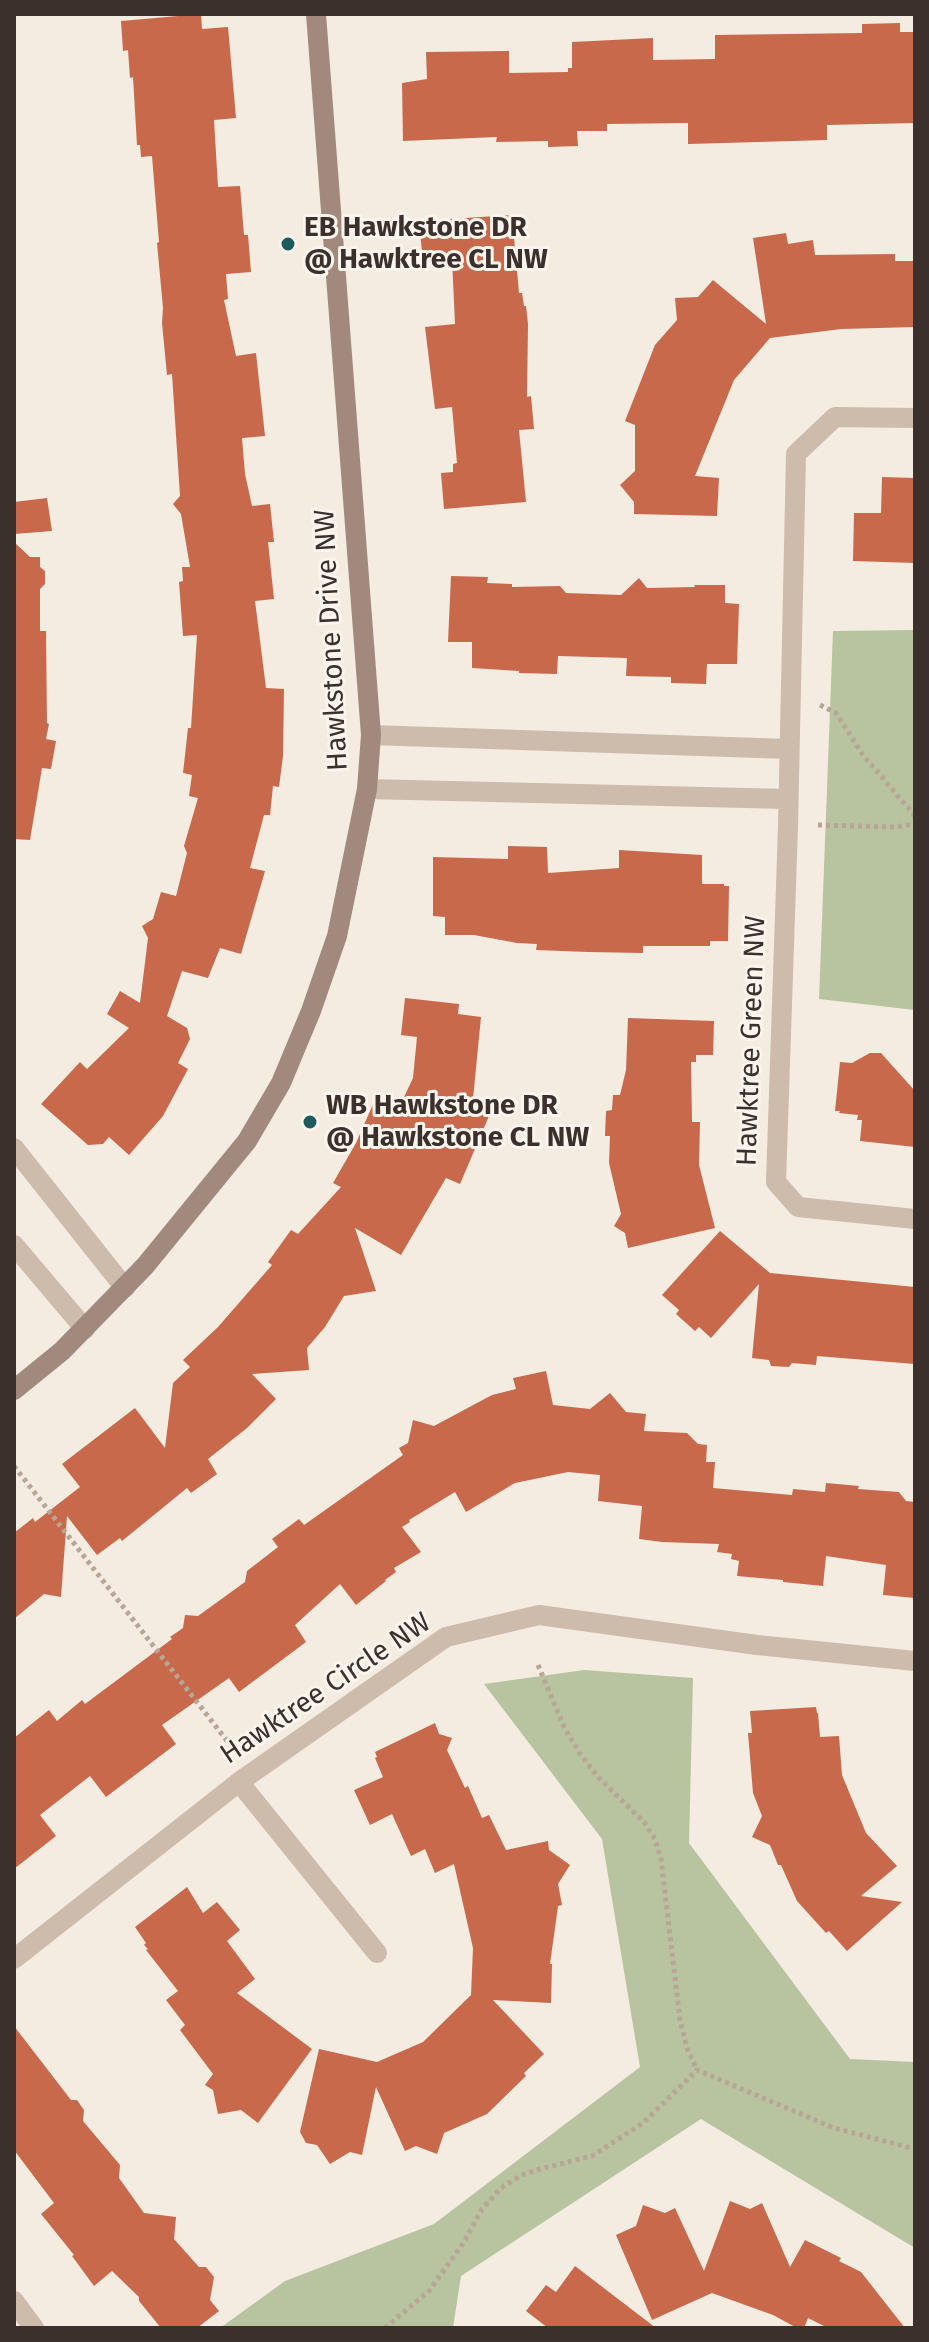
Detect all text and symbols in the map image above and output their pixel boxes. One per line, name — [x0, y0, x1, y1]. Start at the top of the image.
place label: EB Hawkstone DR @ Hawktree CL NW — [304, 211, 548, 277]
marker: EB Hawkstone DR @ Hawktree CL NW — [279, 235, 297, 253]
street label: Hawkstone Drive NW — [308, 508, 356, 772]
street label: Hawktree Green NW — [731, 915, 773, 1167]
place label: WB Hawkstone DR @ Hawkstone CL NW — [326, 1089, 589, 1155]
marker: WB Hawkstone DR @ Hawkstone CL NW — [301, 1113, 319, 1131]
street label: Hawktree Circle NW — [214, 1606, 438, 1772]

